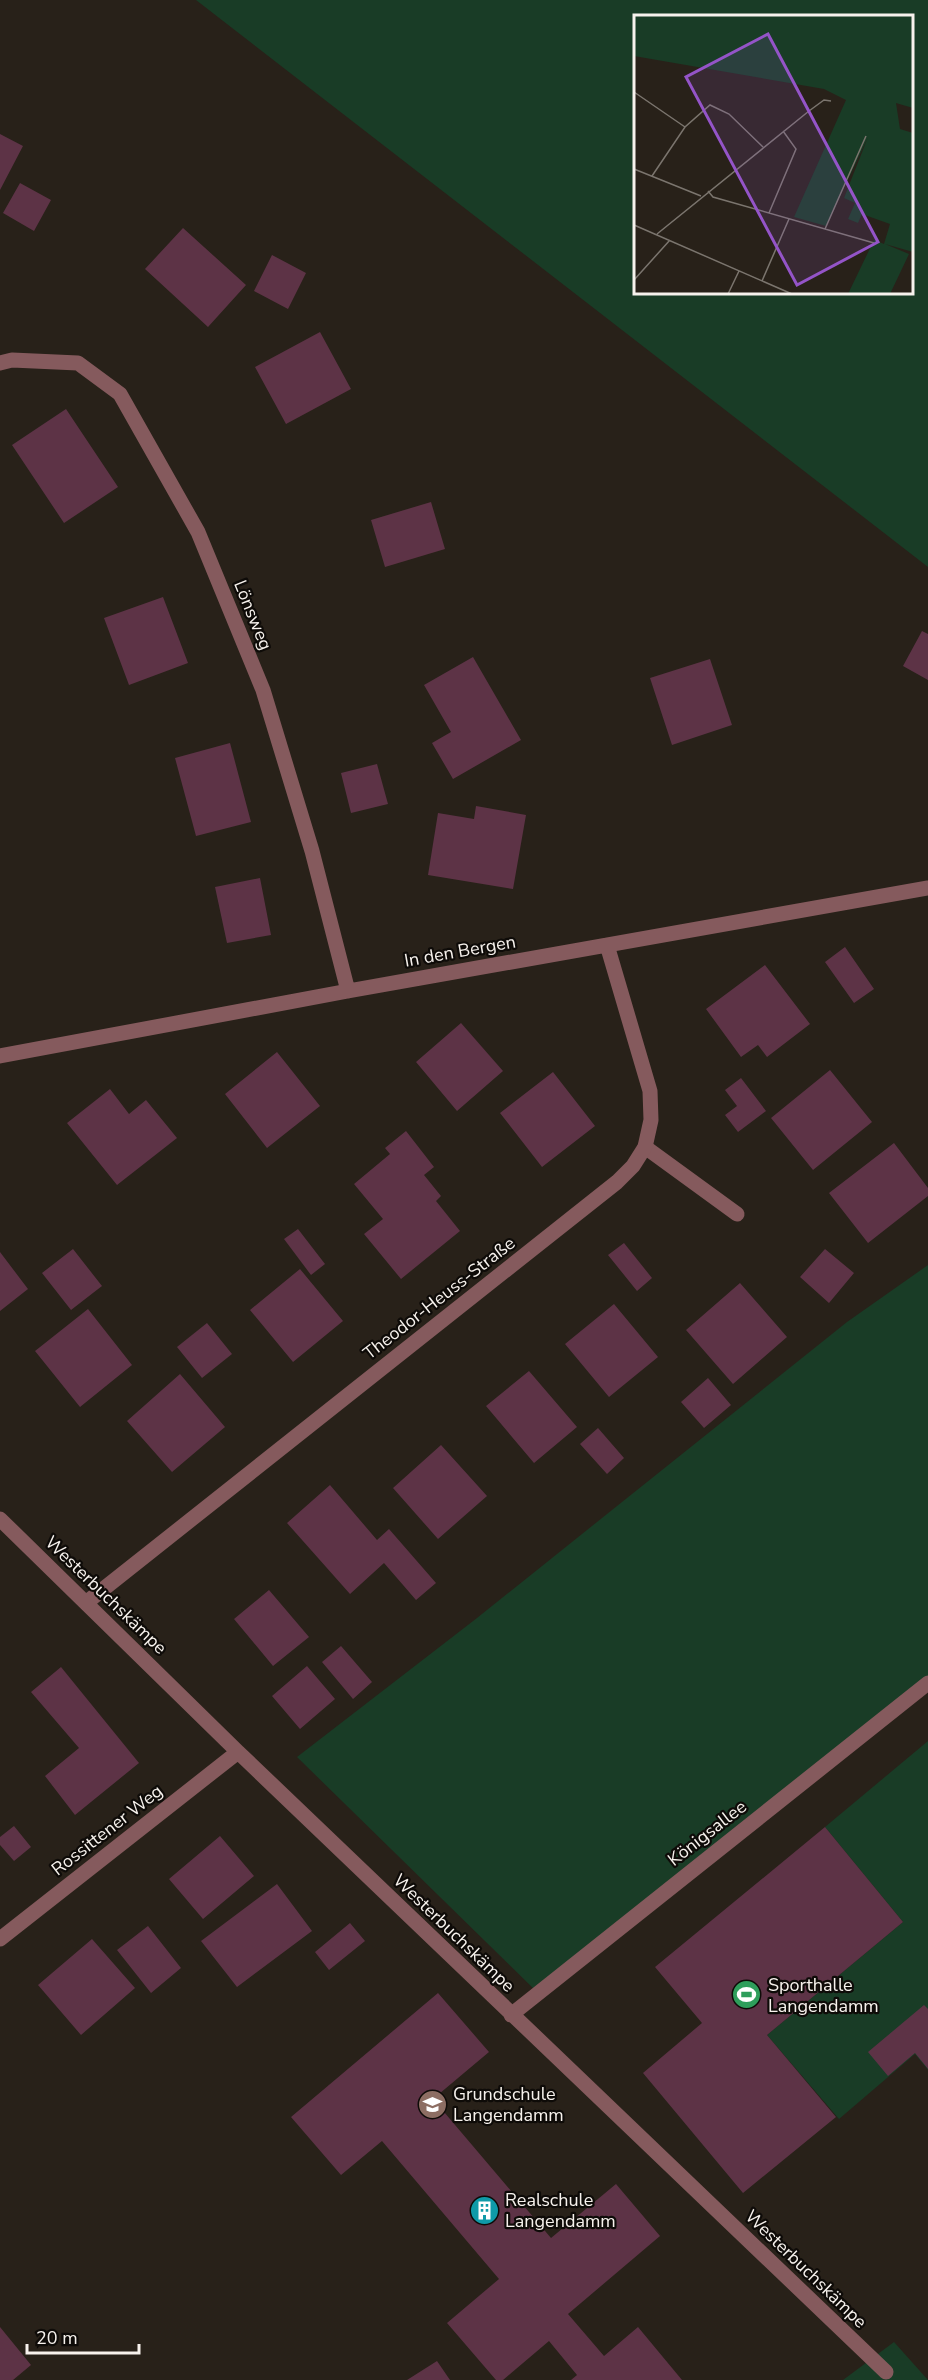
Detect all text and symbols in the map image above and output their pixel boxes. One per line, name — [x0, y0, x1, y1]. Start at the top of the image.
inset map — [634, 15, 913, 294]
street label: Lönsweg — [228, 576, 278, 654]
street label: In den Bergen — [402, 929, 518, 973]
street label: Theodor-Heuss-Straße — [358, 1231, 520, 1365]
street label: Westerbuchskämpe — [40, 1530, 172, 1660]
street label: Rossittener Weg — [46, 1779, 168, 1881]
street label: Königsallee — [663, 1795, 751, 1871]
street label: Westerbuchskämpe — [388, 1868, 520, 1998]
place label: Sporthalle Langendamm — [768, 1973, 879, 2018]
sports icon: Sporthalle Langendamm — [731, 1979, 763, 2011]
place label: Grundschule Langendamm — [453, 2082, 564, 2127]
school or university icon: Grundschule Langendamm — [416, 2088, 448, 2120]
place label: Realschule Langendamm — [505, 2188, 616, 2233]
building icon: Realschule Langendamm — [468, 2194, 500, 2226]
street label: Westerbuchskämpe — [740, 2204, 872, 2334]
scale bar — [27, 2317, 140, 2355]
text: 20 m — [36, 2326, 78, 2350]

